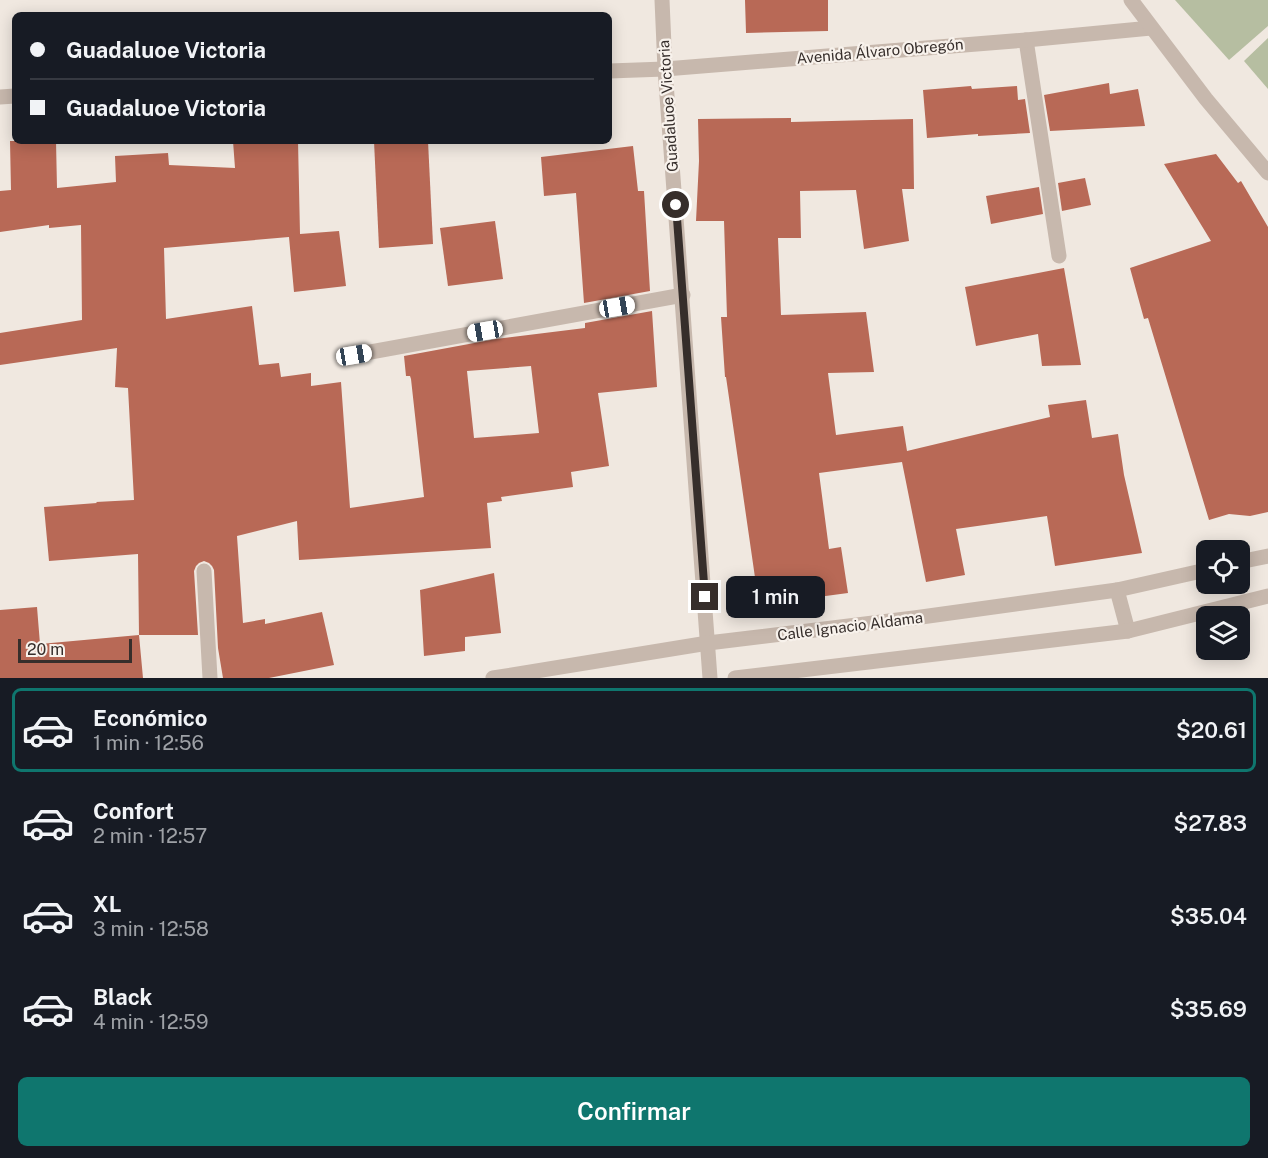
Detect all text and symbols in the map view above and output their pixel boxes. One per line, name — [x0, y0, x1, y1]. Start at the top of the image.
street label: Avenida Álvaro Obregón — [796, 35, 964, 67]
text: Guadaluoe Victoria — [66, 37, 266, 63]
street label: Guadaluoe Victoria — [655, 40, 681, 172]
text: Guadaluoe Victoria — [66, 95, 266, 121]
route start — [662, 191, 689, 218]
car — [598, 295, 636, 319]
car — [466, 319, 504, 343]
car — [335, 343, 373, 367]
map controls — [1196, 540, 1250, 660]
button: locate — [1196, 540, 1250, 594]
callout: 1 min — [726, 576, 825, 618]
route end — [691, 583, 718, 610]
text: 1 min — [752, 585, 799, 609]
button: layers — [1196, 606, 1250, 660]
street label: Calle Ignacio Aldama — [776, 609, 924, 643]
scale bar — [18, 636, 132, 664]
text: 20 m — [27, 640, 64, 659]
icon: car — [21, 703, 75, 757]
text: Económico — [93, 705, 208, 731]
text: $20.61 — [1176, 717, 1247, 743]
text: 1 min · 12:56 — [93, 731, 204, 755]
icon: car — [21, 796, 75, 850]
text: Confort — [93, 798, 174, 824]
text: $27.83 — [1174, 810, 1247, 836]
text: 2 min · 12:57 — [93, 824, 207, 848]
icon: car — [21, 889, 75, 943]
text: XL — [93, 891, 121, 917]
text: $35.04 — [1170, 903, 1247, 929]
text: 3 min · 12:58 — [93, 917, 209, 941]
icon: car — [21, 982, 75, 1036]
text: Black — [93, 984, 152, 1010]
text: $35.69 — [1170, 996, 1247, 1022]
text: 4 min · 12:59 — [93, 1010, 208, 1034]
button: Confirmar — [18, 1077, 1250, 1146]

